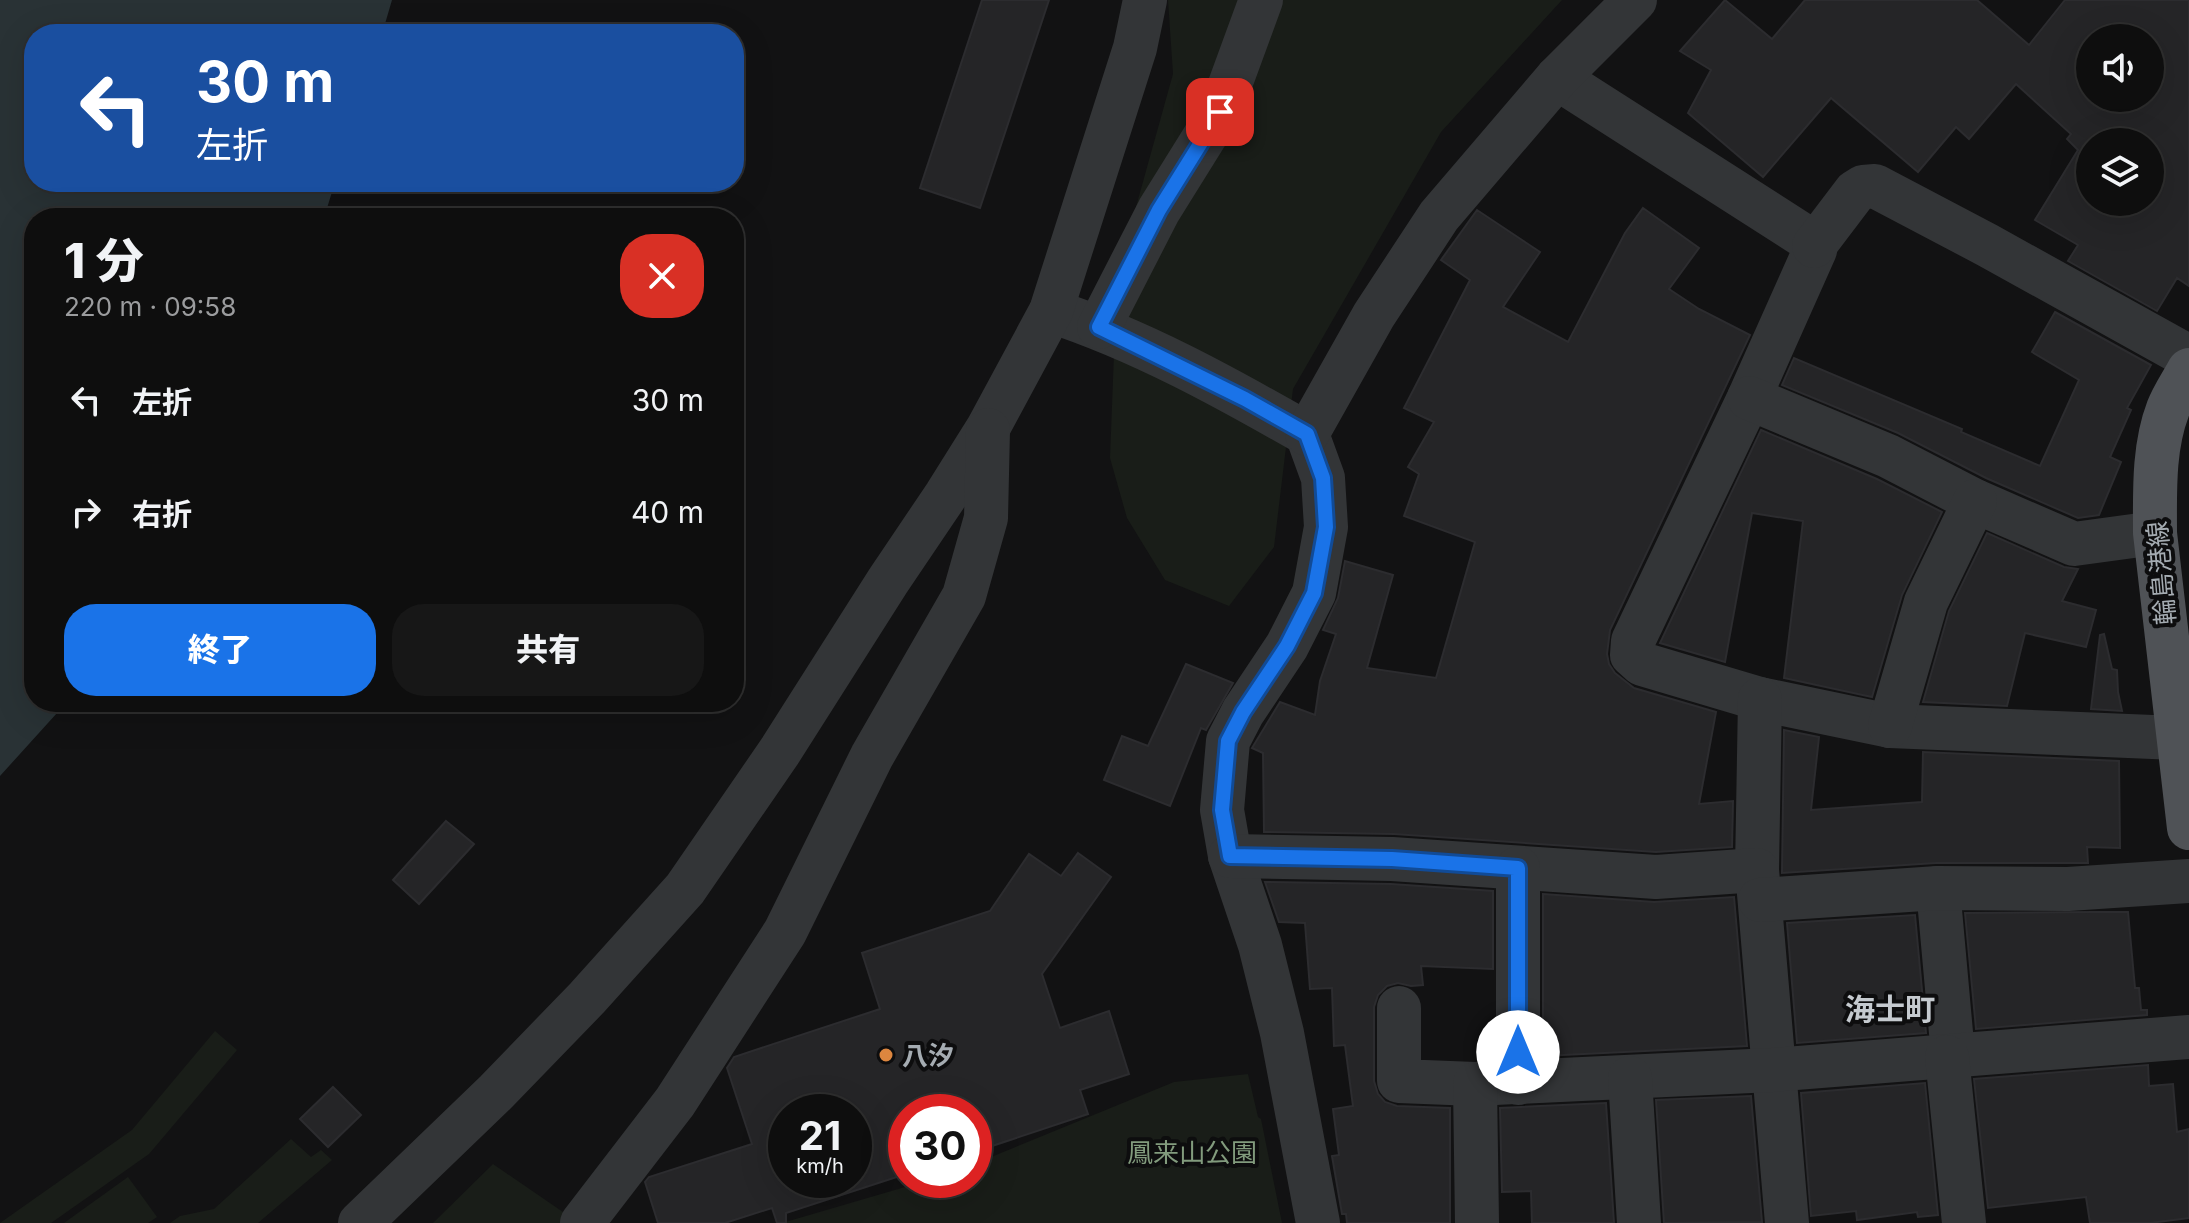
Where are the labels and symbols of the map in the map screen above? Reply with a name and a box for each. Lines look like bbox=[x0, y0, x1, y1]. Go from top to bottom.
pin bbox=[1186, 78, 1254, 146]
street label: 輪島港線 bbox=[2141, 520, 2181, 626]
district label: 海士町 bbox=[1845, 991, 1935, 1027]
position arrow bbox=[1476, 1010, 1560, 1094]
place label: 八汐 bbox=[902, 1040, 954, 1071]
marker: 八汐 bbox=[877, 1046, 895, 1064]
speed limit sign: 30 bbox=[888, 1094, 992, 1198]
park label: 鳳来山公園 bbox=[1127, 1137, 1257, 1168]

